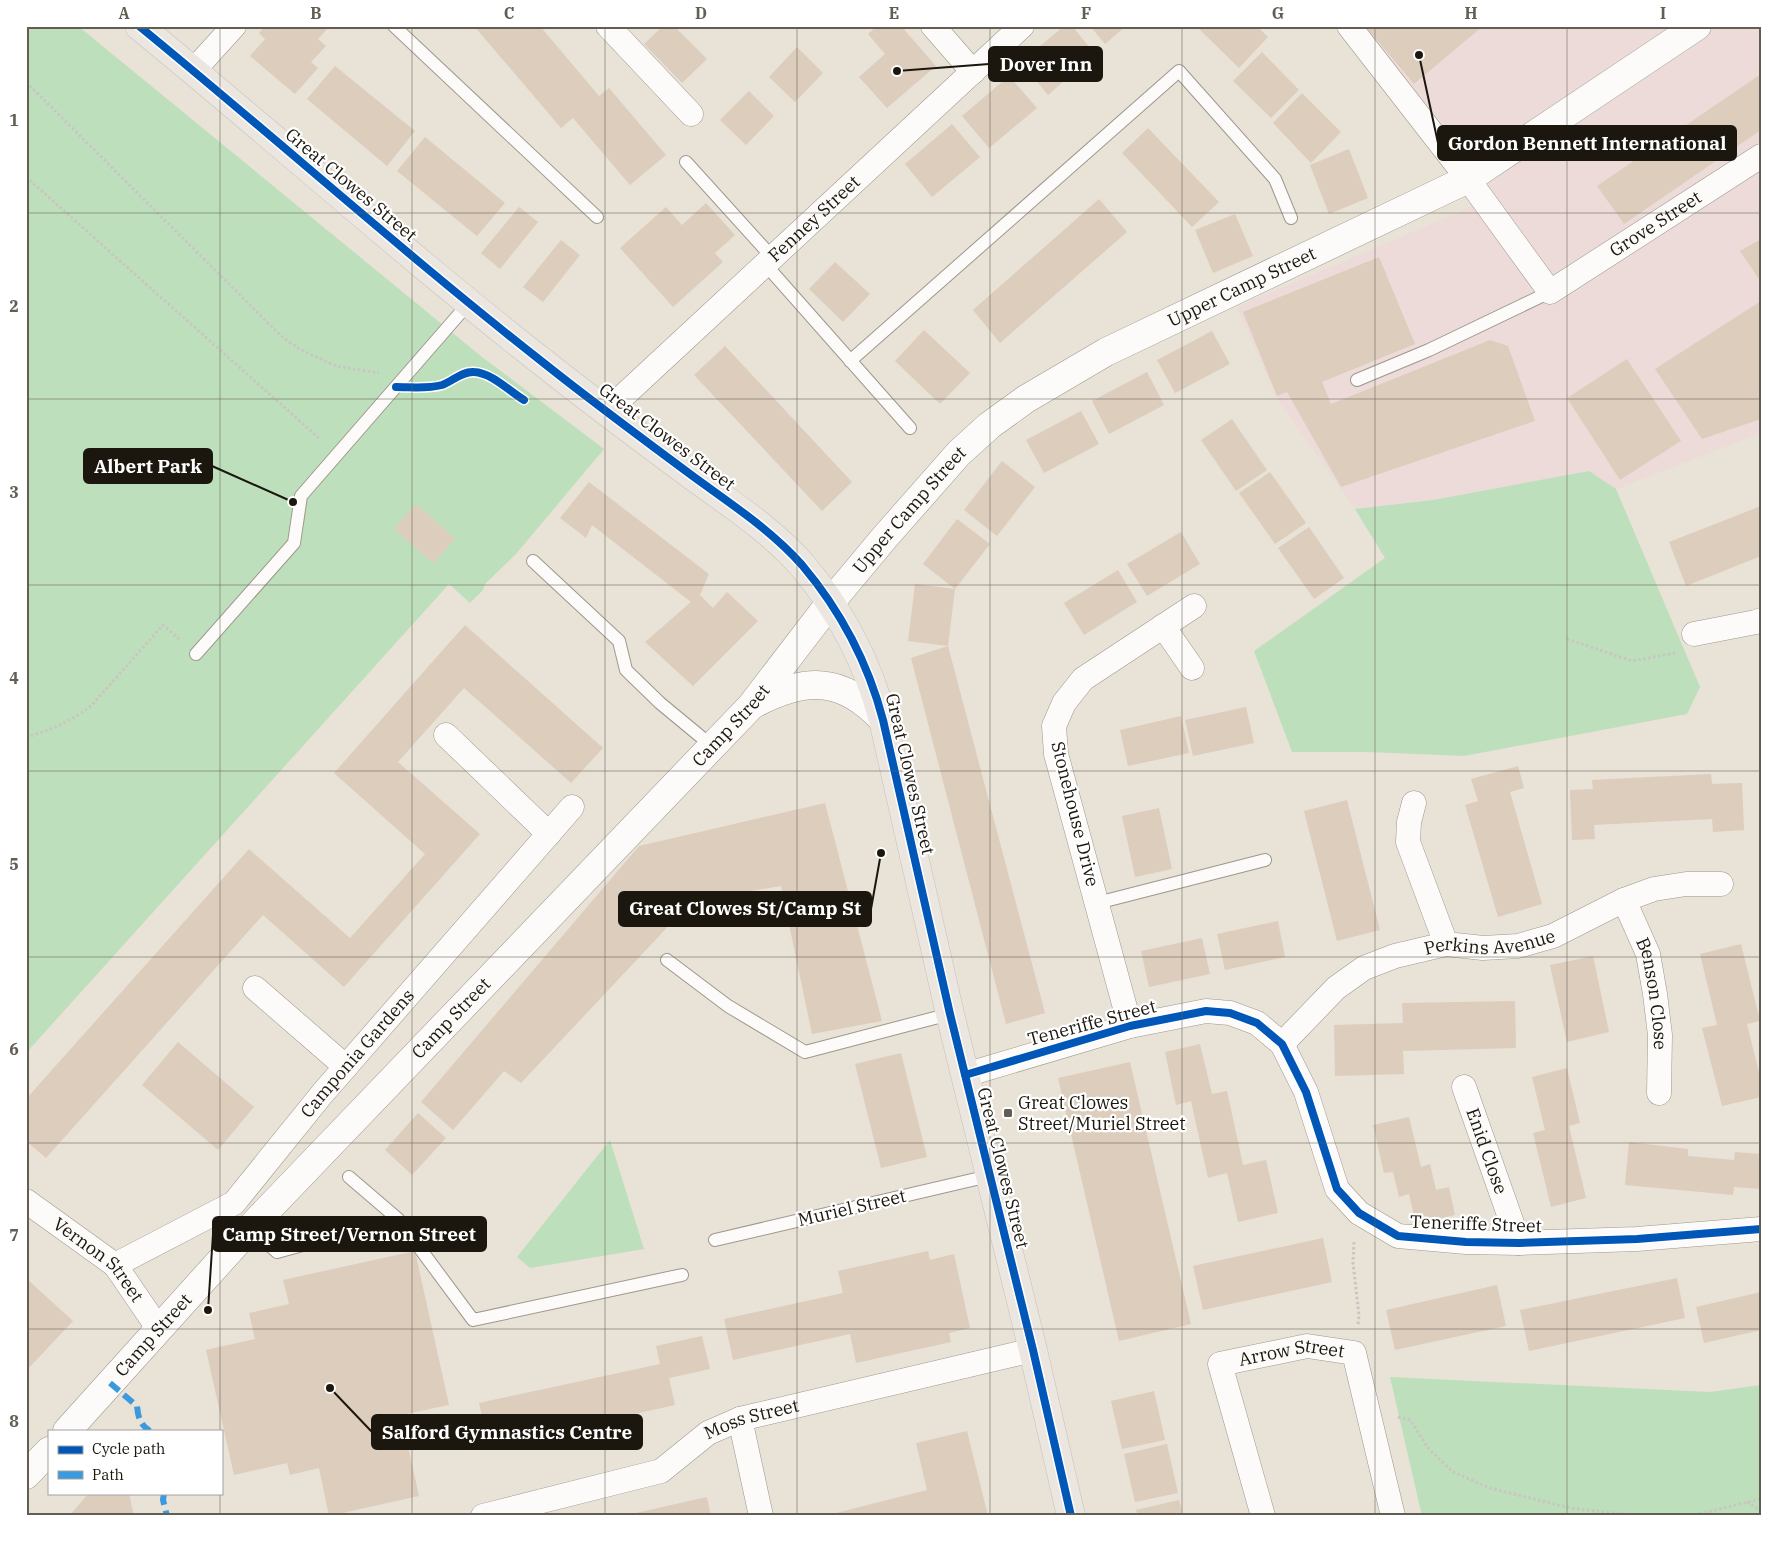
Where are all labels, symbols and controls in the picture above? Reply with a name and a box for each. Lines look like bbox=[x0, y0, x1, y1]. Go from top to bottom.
text: A bbox=[118, 3, 130, 23]
text: B bbox=[310, 3, 322, 23]
text: C bbox=[504, 3, 514, 23]
text: D bbox=[695, 3, 707, 23]
text: E bbox=[889, 3, 899, 23]
text: F bbox=[1081, 3, 1091, 23]
text: G bbox=[1272, 3, 1284, 23]
text: H bbox=[1465, 3, 1478, 23]
text: I bbox=[1660, 3, 1666, 23]
callout: Dover Inn bbox=[989, 47, 1102, 81]
text: Dover Inn bbox=[1000, 52, 1093, 76]
text: 1 bbox=[9, 110, 19, 130]
street label: Great Clowes Street bbox=[281, 123, 422, 246]
callout: Gordon Bennett International bbox=[1438, 126, 1736, 160]
text: Gordon Bennett International bbox=[1448, 131, 1726, 155]
street label: Fenney Street bbox=[763, 170, 865, 267]
street label: Grove Street bbox=[1605, 185, 1706, 262]
street label: Upper Camp Street bbox=[1164, 241, 1320, 332]
text: 2 bbox=[9, 296, 19, 316]
street label: Great Clowes Street bbox=[594, 378, 740, 495]
street label: Upper Camp Street bbox=[847, 441, 970, 578]
callout: Albert Park bbox=[84, 449, 212, 483]
text: Albert Park bbox=[94, 454, 202, 478]
text: 3 bbox=[9, 482, 19, 502]
text: 4 bbox=[9, 668, 19, 688]
street label: Camp Street bbox=[687, 679, 775, 771]
street label: Great Clowes Street bbox=[881, 691, 940, 857]
street label: Stonehouse Drive bbox=[1046, 739, 1105, 889]
text: 5 bbox=[9, 854, 19, 874]
callout: Great Clowes St/Camp St bbox=[619, 892, 871, 926]
text: Great Clowes St/Camp St bbox=[629, 896, 861, 920]
street label: Perkins Avenue bbox=[1422, 924, 1558, 960]
street label: Benson Close bbox=[1631, 934, 1672, 1050]
street label: Camp Street bbox=[407, 972, 495, 1064]
street label: Camponia Gardens bbox=[295, 984, 419, 1123]
street label: Teneriffe Street bbox=[1025, 994, 1159, 1051]
text: 6 bbox=[9, 1039, 19, 1059]
street label: Great Clowes Street bbox=[972, 1085, 1035, 1251]
place label: Great Clowes Street/Muriel Street bbox=[1018, 1091, 1186, 1135]
street label: Enid Close bbox=[1461, 1105, 1513, 1197]
marker: Great Clowes Street/Muriel Street bbox=[1002, 1107, 1014, 1119]
street label: Muriel Street bbox=[796, 1184, 908, 1231]
street label: Teneriffe Street bbox=[1410, 1210, 1542, 1237]
street label: Vernon Street bbox=[49, 1212, 149, 1306]
callout: Camp Street/Vernon Street bbox=[213, 1217, 486, 1251]
text: Camp Street/Vernon Street bbox=[222, 1222, 476, 1246]
text: 7 bbox=[9, 1225, 19, 1245]
street label: Camp Street bbox=[110, 1288, 196, 1381]
street label: Arrow Street bbox=[1237, 1334, 1346, 1371]
street label: Moss Street bbox=[700, 1394, 801, 1444]
text: 8 bbox=[9, 1411, 19, 1431]
callout: Salford Gymnastics Centre bbox=[372, 1415, 642, 1449]
text: Salford Gymnastics Centre bbox=[382, 1420, 632, 1444]
legend bbox=[48, 1430, 222, 1494]
text: Cycle path bbox=[92, 1439, 165, 1458]
text: Path bbox=[92, 1465, 124, 1484]

